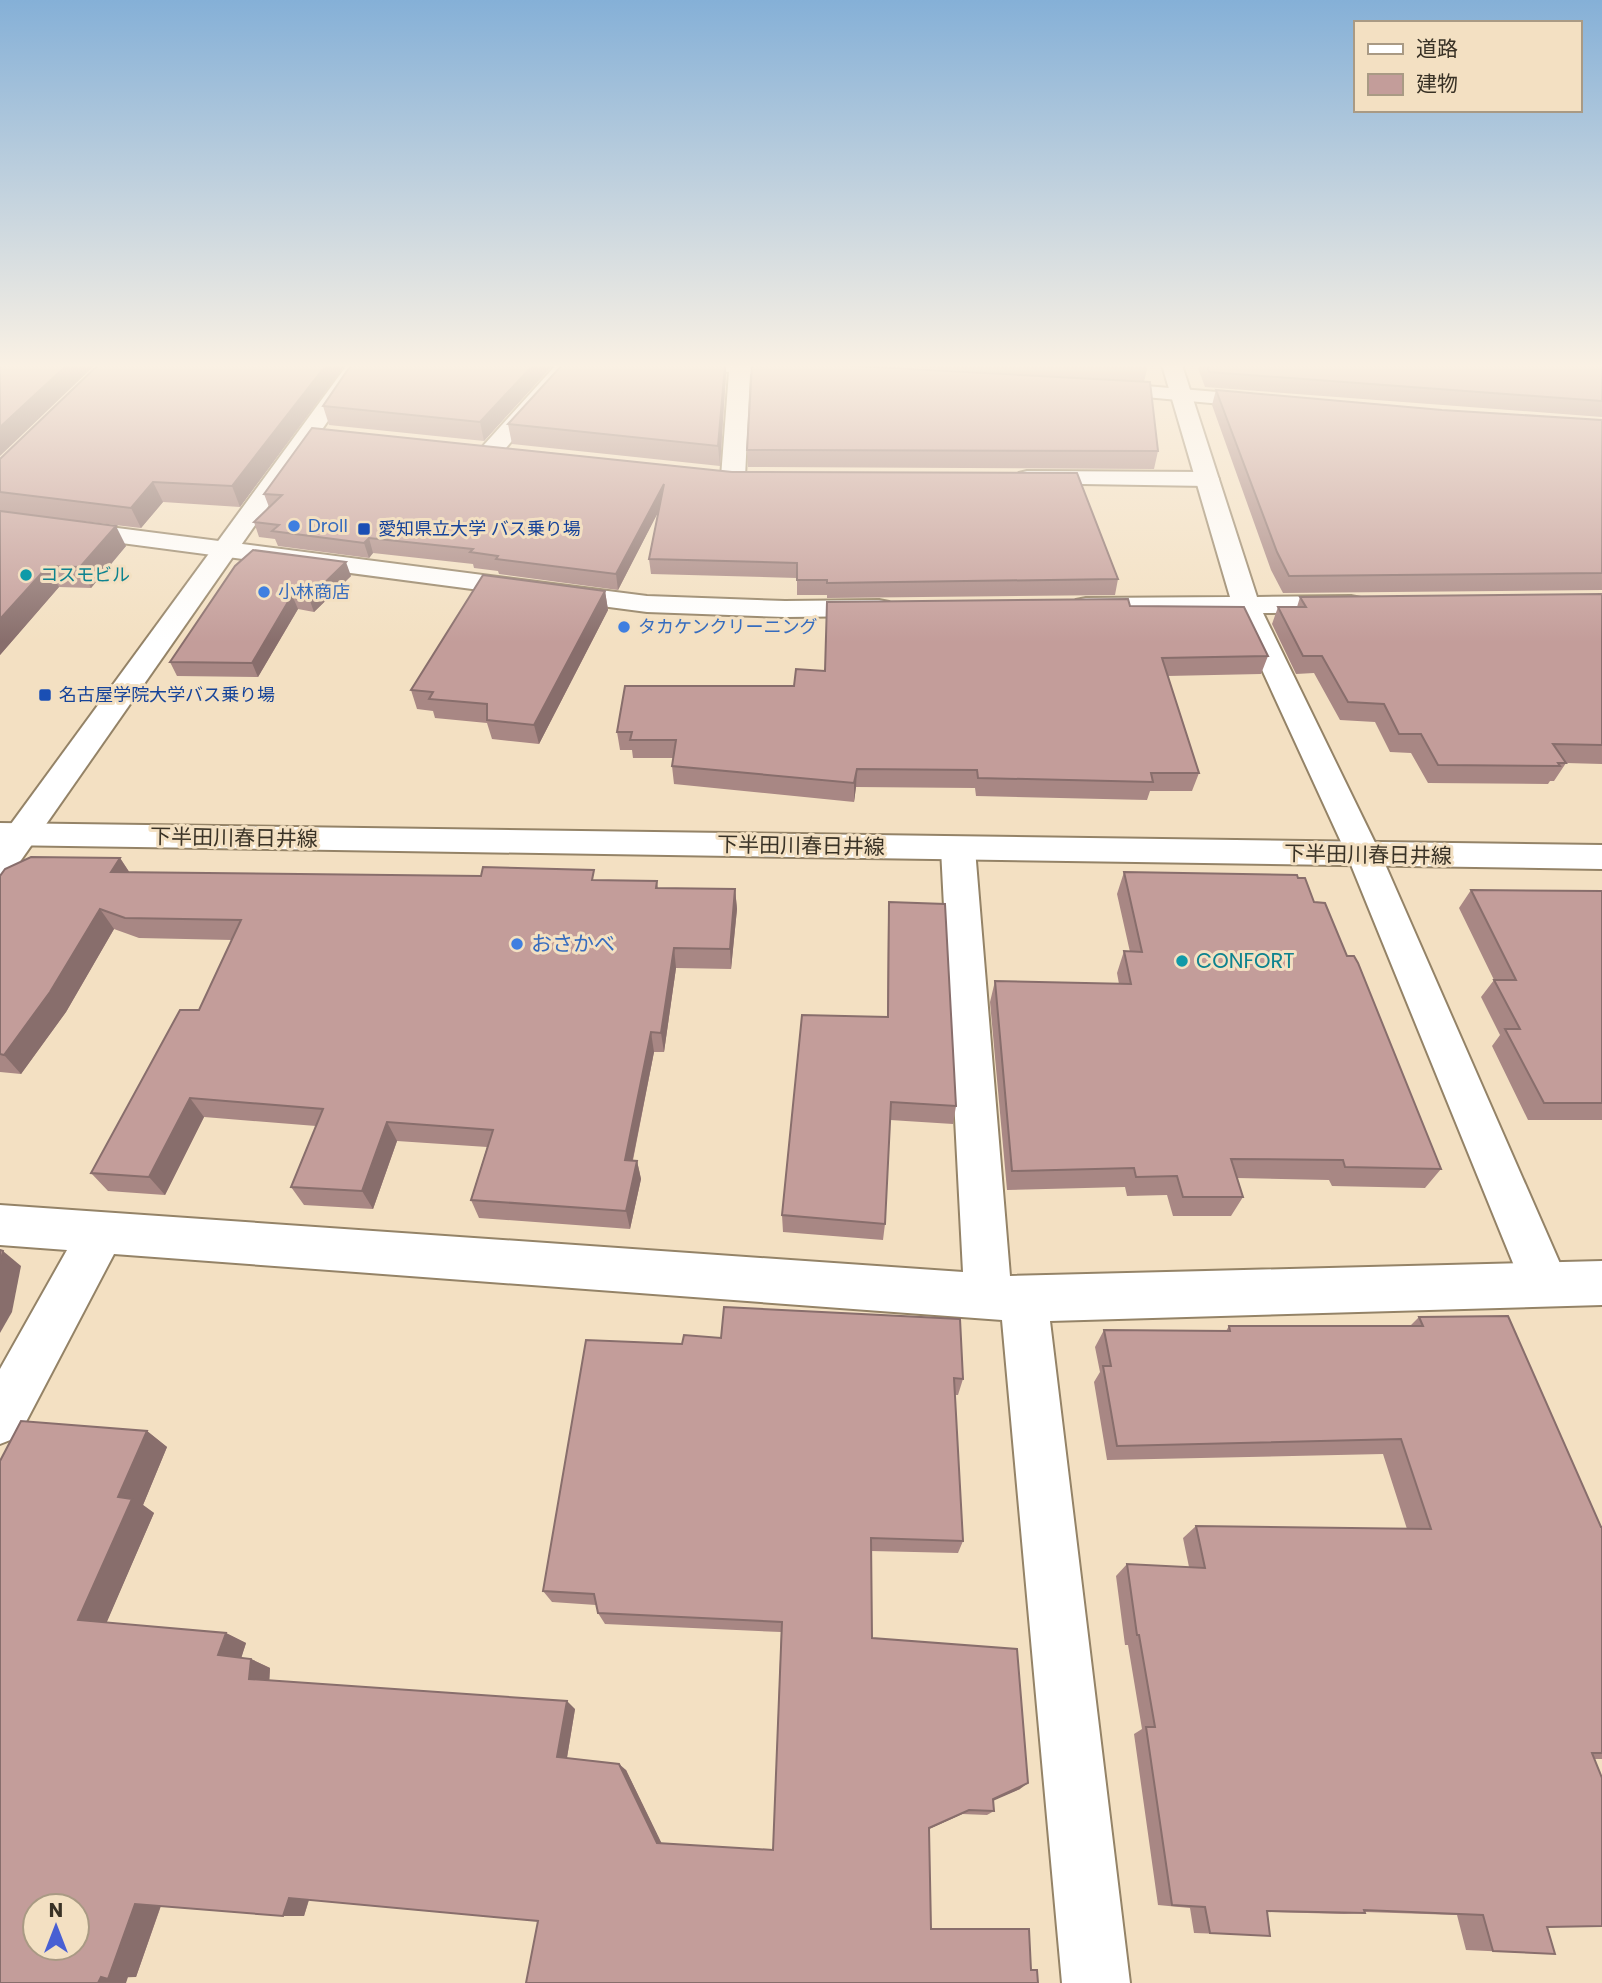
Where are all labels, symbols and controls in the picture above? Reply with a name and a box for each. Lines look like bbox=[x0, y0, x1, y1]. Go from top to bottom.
legend bbox=[1354, 21, 1581, 112]
text: 道路 bbox=[1416, 34, 1458, 63]
text: 建物 bbox=[1416, 69, 1458, 98]
place label: Droll bbox=[308, 513, 348, 538]
place label: 愛知県立大学 バス乗り場 bbox=[378, 516, 581, 541]
marker: Droll bbox=[286, 518, 302, 534]
marker: 愛知県立大学 バス乗り場 bbox=[356, 521, 372, 537]
place label: コスモビル bbox=[40, 562, 130, 587]
marker: コスモビル bbox=[18, 567, 34, 583]
place label: 小林商店 bbox=[278, 579, 350, 604]
marker: 小林商店 bbox=[256, 584, 272, 600]
place label: タカケンクリーニング bbox=[638, 614, 817, 639]
marker: タカケンクリーニング bbox=[616, 619, 632, 635]
place label: 名古屋学院大学バス乗り場 bbox=[59, 682, 275, 707]
marker: 名古屋学院大学バス乗り場 bbox=[37, 687, 53, 703]
street label: 下半田川春日井線 bbox=[150, 822, 318, 853]
street label: 下半田川春日井線 bbox=[717, 830, 885, 861]
street label: 下半田川春日井線 bbox=[1284, 839, 1452, 870]
place label: おさかべ bbox=[531, 929, 615, 958]
marker: おさかべ bbox=[509, 936, 525, 952]
place label: CONFORT bbox=[1196, 946, 1295, 975]
marker: CONFORT bbox=[1174, 953, 1190, 969]
north arrow bbox=[21, 1892, 91, 1962]
text: N bbox=[49, 1897, 63, 1924]

